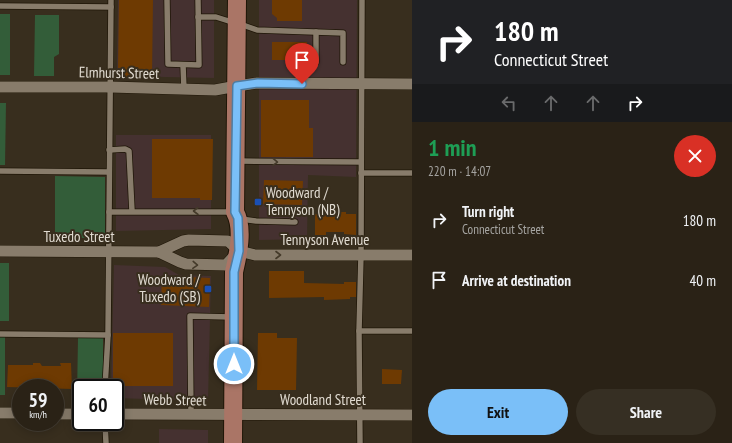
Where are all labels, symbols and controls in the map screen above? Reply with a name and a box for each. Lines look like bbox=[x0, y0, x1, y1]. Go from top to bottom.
text: 180 m bbox=[494, 12, 558, 49]
icon: right bbox=[428, 16, 480, 68]
pin bbox=[285, 43, 319, 84]
text: Connecticut Street bbox=[494, 48, 608, 71]
icon: arrive bbox=[291, 49, 313, 71]
street label: Elmhurst Street bbox=[79, 62, 159, 83]
icon: left bbox=[498, 92, 520, 114]
icon: ahead bbox=[540, 92, 562, 114]
icon: ahead bbox=[582, 92, 604, 114]
icon: right bbox=[624, 92, 646, 114]
text: 1 min bbox=[428, 132, 476, 163]
button: close bbox=[674, 135, 716, 177]
one-way arrow bbox=[272, 158, 278, 166]
text: 220 m · 14:07 bbox=[428, 163, 491, 180]
place label: Woodward / Tennyson (NB) bbox=[266, 183, 340, 219]
marker: Woodward / Tennyson (NB) bbox=[253, 197, 263, 207]
text: Turn right bbox=[462, 202, 514, 221]
one-way arrow bbox=[193, 207, 199, 215]
icon: right bbox=[428, 209, 450, 231]
text: 180 m bbox=[683, 211, 716, 230]
text: Connecticut Street bbox=[462, 221, 544, 238]
street label: Tuxedo Street bbox=[43, 227, 115, 246]
street label: Tennyson Avenue bbox=[280, 230, 370, 249]
one-way arrow bbox=[275, 251, 281, 259]
one-way arrow bbox=[192, 260, 198, 269]
icon: arrive bbox=[428, 269, 450, 291]
place label: Woodward / Tuxedo (SB) bbox=[138, 270, 201, 306]
text: Arrive at destination bbox=[462, 271, 571, 290]
text: 40 m bbox=[690, 271, 716, 290]
marker: Woodward / Tuxedo (SB) bbox=[203, 284, 213, 294]
position arrow bbox=[213, 343, 255, 385]
speed limit sign: 60 bbox=[72, 379, 124, 431]
text: 59 bbox=[28, 387, 48, 413]
street label: Webb Street bbox=[143, 389, 207, 410]
button: Exit bbox=[428, 389, 568, 435]
button: Share bbox=[576, 389, 716, 435]
street label: Woodland Street bbox=[280, 390, 366, 409]
text: km/h bbox=[29, 408, 47, 421]

